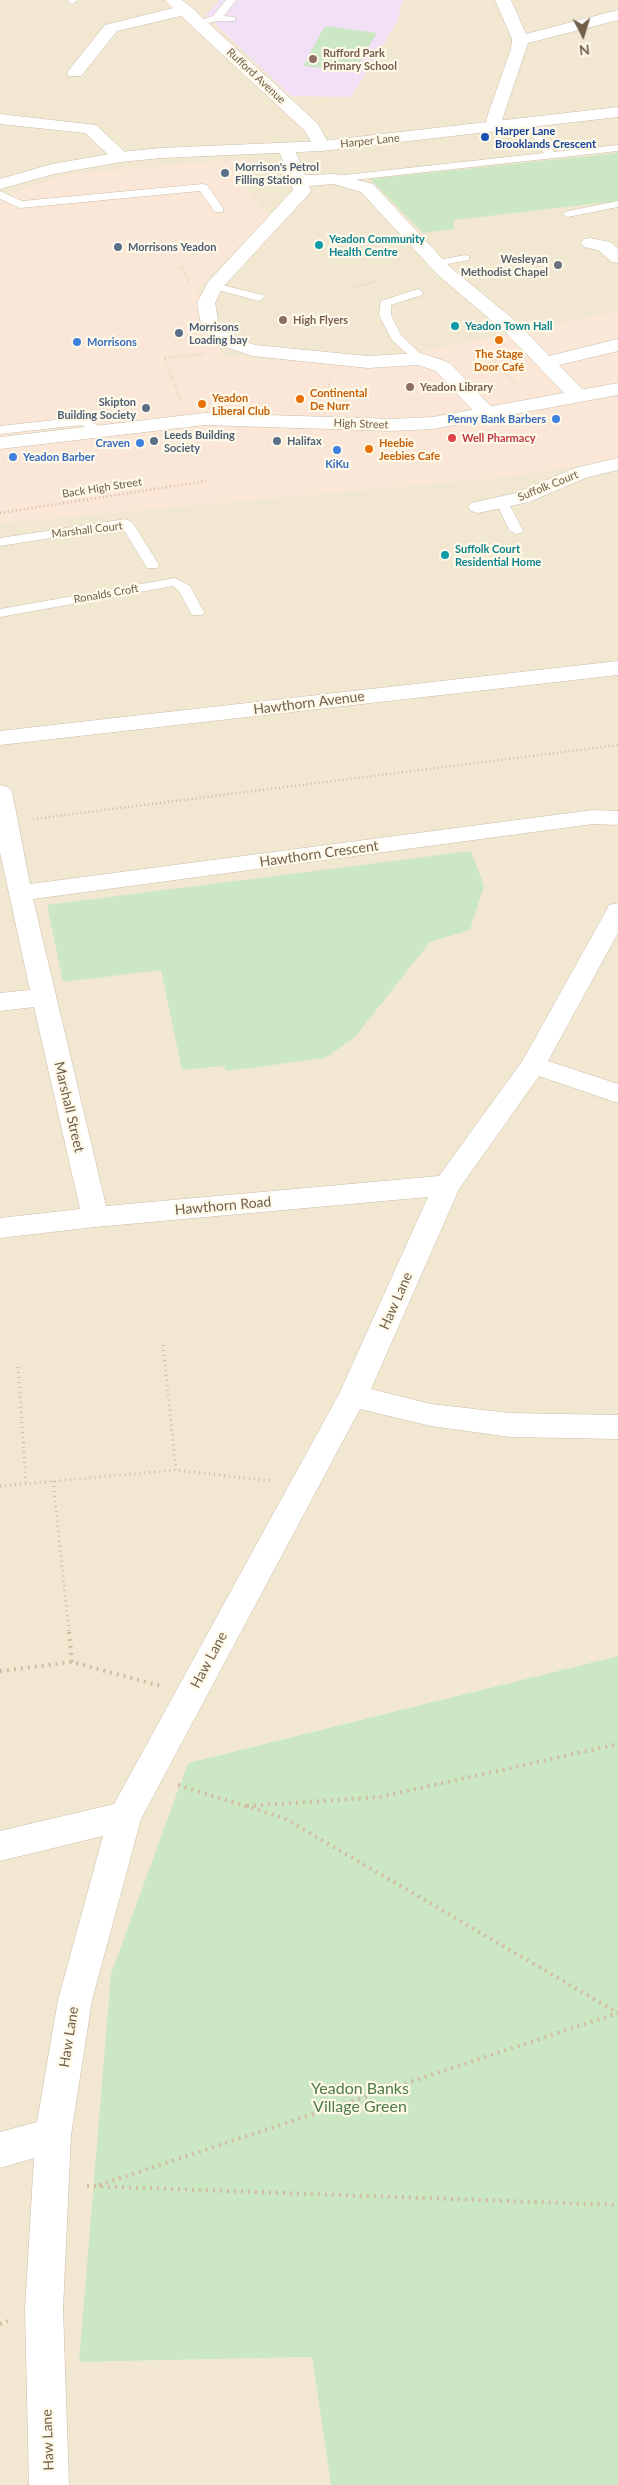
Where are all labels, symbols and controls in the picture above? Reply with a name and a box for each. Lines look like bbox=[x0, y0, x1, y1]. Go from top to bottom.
north arrow bbox=[558, 10, 608, 60]
text: N bbox=[578, 42, 590, 59]
street label: Rufford Avenue bbox=[224, 45, 288, 107]
place label: Rufford Park Primary School bbox=[323, 46, 397, 72]
marker: Rufford Park Primary School bbox=[307, 53, 319, 65]
place label: Harper Lane Brooklands Crescent bbox=[495, 124, 596, 150]
street label: Harper Lane bbox=[340, 131, 400, 151]
marker: Harper Lane Brooklands Crescent bbox=[479, 131, 491, 143]
place label: Morrison's Petrol Filling Station bbox=[235, 160, 319, 186]
marker: Morrison's Petrol Filling Station bbox=[219, 167, 231, 179]
place label: Yeadon Community Health Centre bbox=[329, 232, 425, 258]
marker: Yeadon Community Health Centre bbox=[313, 239, 325, 251]
place label: Morrisons Yeadon bbox=[128, 240, 217, 254]
marker: Morrisons Yeadon bbox=[112, 241, 124, 253]
place label: Wesleyan Methodist Chapel bbox=[461, 252, 548, 278]
marker: Wesleyan Methodist Chapel bbox=[552, 259, 564, 271]
place label: High Flyers bbox=[293, 313, 348, 327]
marker: High Flyers bbox=[277, 314, 289, 326]
place label: Yeadon Town Hall bbox=[465, 319, 552, 333]
place label: Morrisons Loading bay bbox=[189, 320, 248, 346]
marker: Yeadon Town Hall bbox=[449, 320, 461, 332]
marker: Morrisons Loading bay bbox=[173, 327, 185, 339]
marker: The Stage Door Café bbox=[493, 334, 505, 346]
place label: Morrisons bbox=[87, 335, 137, 349]
marker: Morrisons bbox=[71, 336, 83, 348]
place label: The Stage Door Café bbox=[474, 347, 524, 373]
place label: Yeadon Library bbox=[420, 380, 493, 394]
marker: Yeadon Library bbox=[404, 381, 416, 393]
place label: Continental De Nurr bbox=[310, 386, 367, 412]
place label: Yeadon Liberal Club bbox=[212, 391, 270, 417]
marker: Continental De Nurr bbox=[294, 393, 306, 405]
place label: Skipton Building Society bbox=[57, 395, 136, 421]
marker: Yeadon Liberal Club bbox=[196, 398, 208, 410]
marker: Skipton Building Society bbox=[140, 402, 152, 414]
place label: Penny Bank Barbers bbox=[447, 412, 546, 426]
marker: Penny Bank Barbers bbox=[550, 413, 562, 425]
street label: High Street bbox=[333, 416, 389, 432]
place label: Leeds Building Society bbox=[164, 428, 235, 454]
place label: Well Pharmacy bbox=[462, 431, 535, 445]
marker: Well Pharmacy bbox=[446, 432, 458, 444]
place label: Halifax bbox=[287, 434, 322, 448]
marker: Leeds Building Society bbox=[148, 435, 160, 447]
marker: Halifax bbox=[271, 435, 283, 447]
place label: Craven bbox=[96, 436, 130, 450]
place label: Heebie Jeebies Cafe bbox=[379, 436, 440, 462]
marker: Craven bbox=[134, 437, 146, 449]
marker: Heebie Jeebies Cafe bbox=[363, 443, 375, 455]
marker: KiKu bbox=[331, 444, 343, 456]
place label: Yeadon Barber bbox=[23, 450, 95, 464]
marker: Yeadon Barber bbox=[7, 451, 19, 463]
place label: KiKu bbox=[325, 457, 349, 471]
street label: Suffolk Court bbox=[516, 468, 580, 504]
street label: Back High Street bbox=[61, 475, 143, 501]
street label: Marshall Court bbox=[51, 519, 123, 541]
place label: Suffolk Court Residential Home bbox=[455, 542, 541, 568]
marker: Suffolk Court Residential Home bbox=[439, 549, 451, 561]
street label: Ronalds Croft bbox=[73, 582, 139, 606]
street label: Hawthorn Avenue bbox=[252, 688, 366, 718]
street label: Hawthorn Crescent bbox=[258, 837, 380, 871]
street label: Marshall Street bbox=[50, 1060, 88, 1154]
street label: Hawthorn Road bbox=[174, 1193, 272, 1219]
street label: Haw Lane bbox=[376, 1270, 416, 1332]
street label: Haw Lane bbox=[187, 1629, 231, 1691]
street label: Haw Lane bbox=[56, 2005, 82, 2069]
park label: Yeadon Banks Village Green bbox=[311, 2079, 409, 2117]
street label: Haw Lane bbox=[39, 2409, 57, 2471]

